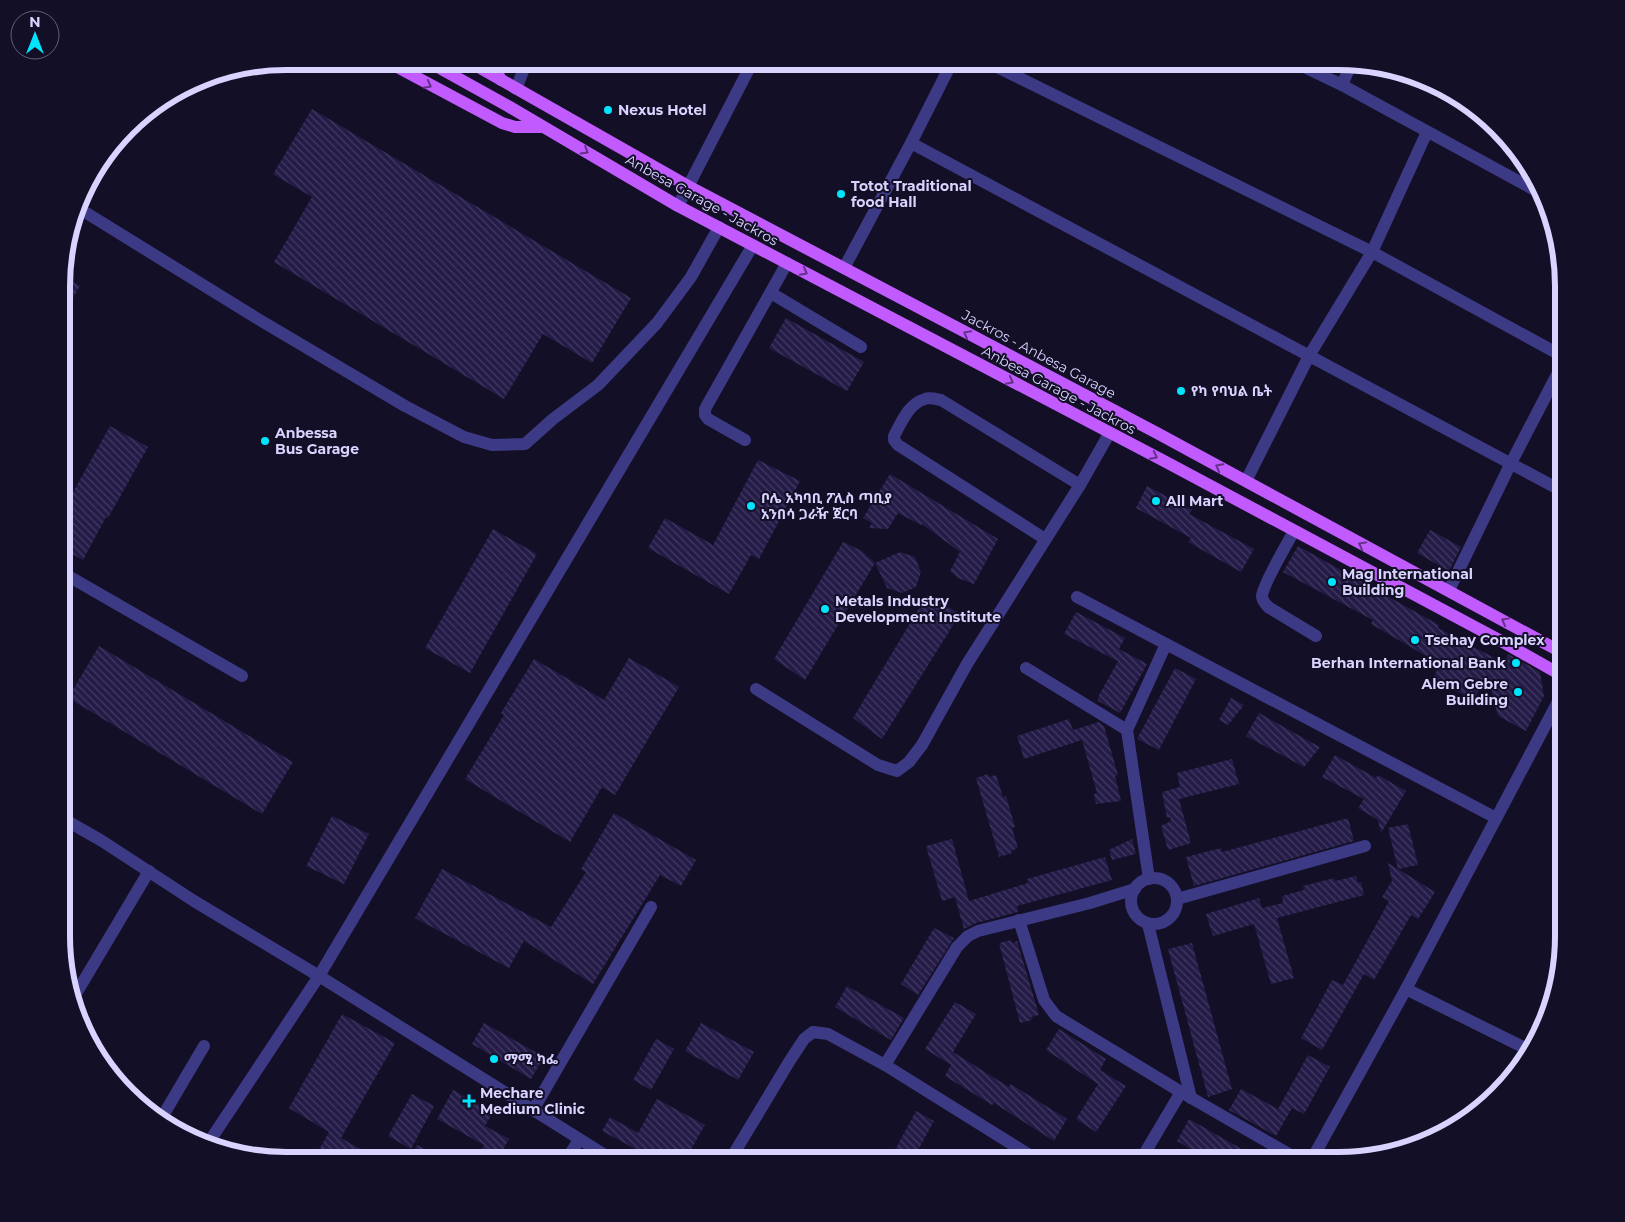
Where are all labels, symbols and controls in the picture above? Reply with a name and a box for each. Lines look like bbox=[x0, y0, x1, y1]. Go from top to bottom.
north arrow bbox=[10, 10, 60, 60]
text: N bbox=[29, 13, 41, 31]
one-way arrow bbox=[423, 79, 432, 89]
place label: Nexus Hotel bbox=[618, 101, 707, 119]
marker: Nexus Hotel bbox=[602, 104, 614, 116]
one-way arrow bbox=[580, 145, 589, 155]
street label: Anbesa Garage - Jackros bbox=[623, 151, 782, 250]
place label: Totot Traditional food Hall bbox=[851, 177, 972, 211]
marker: Totot Traditional food Hall bbox=[835, 188, 847, 200]
one-way arrow bbox=[799, 266, 808, 276]
street label: Jackros - Anbesa Garage bbox=[958, 305, 1119, 402]
one-way arrow bbox=[963, 330, 972, 340]
street label: Anbesa Garage - Jackros bbox=[979, 342, 1139, 438]
one-way arrow bbox=[1004, 375, 1013, 385]
place label: የካ የባህል ቤት bbox=[1191, 382, 1273, 400]
marker: የካ የባህል ቤት bbox=[1175, 385, 1187, 397]
place label: Anbessa Bus Garage bbox=[274, 424, 359, 458]
marker: Anbessa Bus Garage bbox=[259, 435, 271, 447]
one-way arrow bbox=[1148, 450, 1157, 460]
one-way arrow bbox=[1215, 463, 1224, 473]
place label: ቦሌ አካባቢ ፖሊስ ጣቢያ አንበሳ ጋራዥ ጀርባ bbox=[761, 489, 892, 523]
place label: All Mart bbox=[1165, 492, 1223, 510]
marker: All Mart bbox=[1150, 495, 1162, 507]
marker: ቦሌ አካባቢ ፖሊስ ጣቢያ አንበሳ ጋራዥ ጀርባ bbox=[745, 500, 757, 512]
one-way arrow bbox=[1358, 541, 1367, 551]
place label: Mag International Building bbox=[1342, 565, 1473, 599]
marker: Mag International Building bbox=[1326, 576, 1338, 588]
place label: Metals Industry Development Institute bbox=[835, 592, 1001, 626]
marker: Metals Industry Development Institute bbox=[819, 603, 831, 615]
one-way arrow bbox=[1502, 617, 1511, 627]
place label: Tsehay Complex bbox=[1425, 631, 1545, 649]
marker: Tsehay Complex bbox=[1409, 634, 1421, 646]
place label: Berhan International Bank bbox=[1311, 654, 1507, 672]
marker: Berhan International Bank bbox=[1510, 657, 1522, 669]
place label: Alem Gebre Building bbox=[1421, 675, 1508, 709]
marker: Alem Gebre Building bbox=[1512, 686, 1524, 698]
place label: ማሚ ካፌ bbox=[504, 1050, 558, 1068]
marker: ማሚ ካፌ bbox=[488, 1053, 500, 1065]
place label: Mechare Medium Clinic bbox=[480, 1084, 586, 1118]
marker: Mechare Medium Clinic bbox=[462, 1094, 476, 1108]

